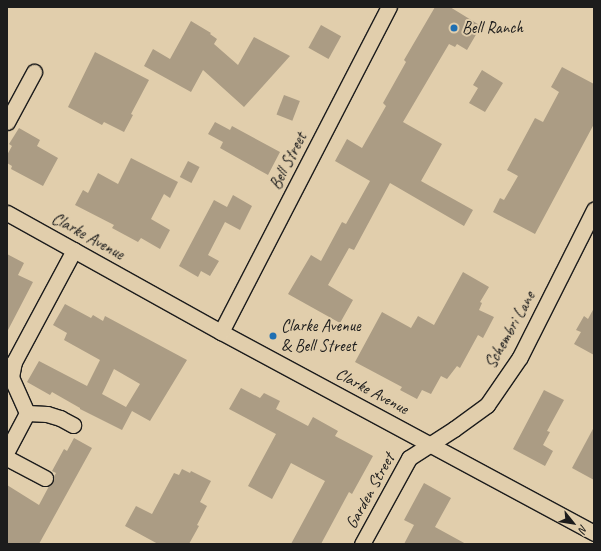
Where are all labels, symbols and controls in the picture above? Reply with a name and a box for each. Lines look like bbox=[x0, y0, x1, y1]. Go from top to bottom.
place label: Bell Ranch bbox=[462, 18, 524, 38]
marker: Bell Ranch bbox=[449, 23, 459, 33]
street label: Bell Street bbox=[265, 129, 311, 193]
street label: Clarke Avenue bbox=[48, 208, 128, 264]
street label: Schembri Lane bbox=[480, 288, 540, 372]
place label: Clarke Avenue & Bell Street bbox=[281, 316, 360, 356]
marker: Clarke Avenue & Bell Street bbox=[268, 331, 278, 341]
street label: Clarke Avenue bbox=[332, 363, 412, 419]
street label: Garden Street bbox=[341, 450, 399, 532]
north arrow bbox=[553, 503, 593, 543]
text: N bbox=[576, 523, 591, 535]

